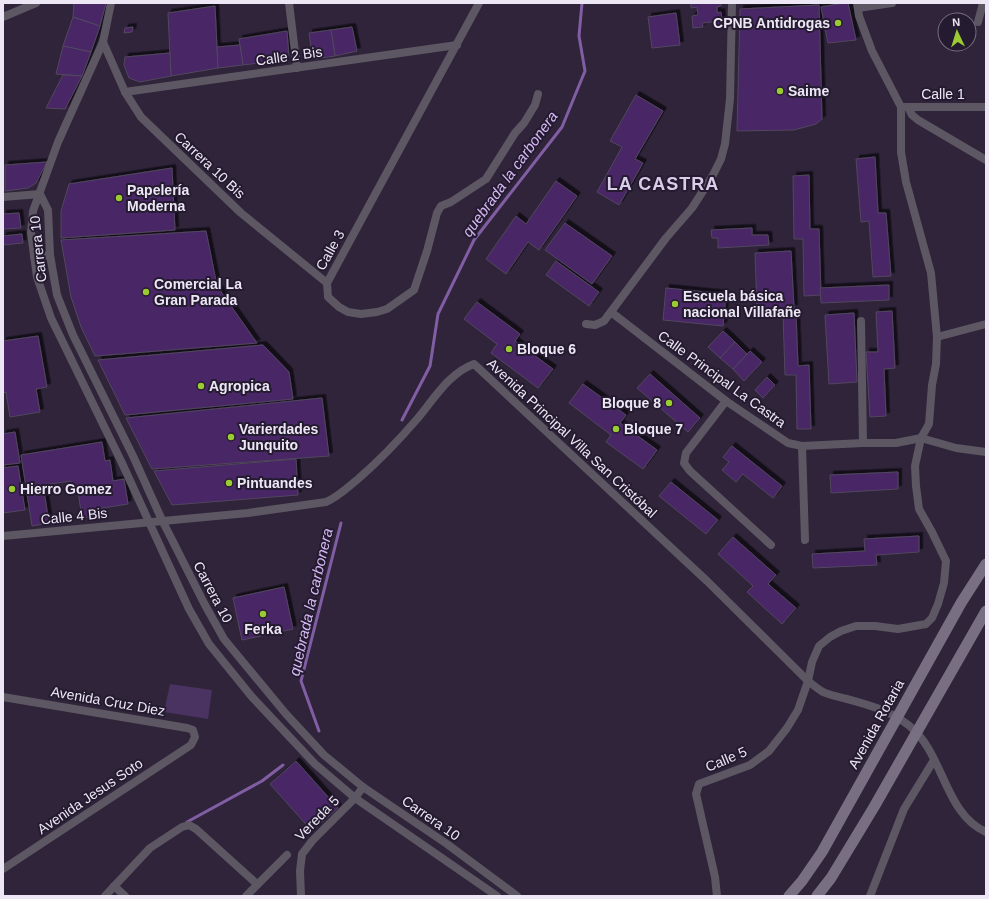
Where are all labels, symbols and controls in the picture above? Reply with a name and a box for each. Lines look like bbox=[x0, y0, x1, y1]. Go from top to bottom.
north arrow bbox=[937, 12, 977, 52]
place label: CPNB Antidrogas bbox=[713, 15, 830, 31]
text: N bbox=[952, 16, 961, 28]
marker: CPNB Antidrogas bbox=[833, 18, 843, 28]
street label: Calle 2 Bis bbox=[255, 43, 323, 69]
place label: Saime bbox=[788, 83, 829, 99]
marker: Saime bbox=[775, 86, 785, 96]
street label: Calle 1 bbox=[921, 86, 965, 102]
water label: quebrada la carbonera bbox=[458, 108, 561, 240]
street label: Carrera 10 Bis bbox=[172, 128, 248, 202]
district label: LA CASTRA bbox=[607, 174, 719, 194]
place label: Papelería Moderna bbox=[127, 182, 189, 214]
marker: Papelería Moderna bbox=[114, 193, 124, 203]
street label: Carrera 10 bbox=[27, 215, 49, 283]
street label: Calle 3 bbox=[312, 227, 348, 273]
place label: Comercial La Gran Parada bbox=[154, 276, 242, 308]
marker: Comercial La Gran Parada bbox=[141, 287, 151, 297]
place label: Escuela básica nacional Villafañe bbox=[683, 288, 801, 320]
marker: Escuela básica nacional Villafañe bbox=[670, 299, 680, 309]
street label: Calle Principal La Castra bbox=[655, 327, 789, 431]
place label: Bloque 6 bbox=[517, 341, 576, 357]
marker: Bloque 6 bbox=[504, 344, 514, 354]
street label: Avenida Principal Villa San Cristóbal bbox=[484, 355, 660, 521]
place label: Agropica bbox=[209, 378, 270, 394]
marker: Agropica bbox=[196, 381, 206, 391]
place label: Bloque 8 bbox=[602, 395, 661, 411]
marker: Bloque 8 bbox=[664, 398, 674, 408]
place label: Varierdades Junquito bbox=[239, 421, 319, 453]
place label: Bloque 7 bbox=[624, 421, 683, 437]
marker: Bloque 7 bbox=[611, 424, 621, 434]
marker: Varierdades Junquito bbox=[226, 432, 236, 442]
place label: Pintuandes bbox=[237, 475, 313, 491]
marker: Pintuandes bbox=[224, 478, 234, 488]
place label: Hierro Gomez bbox=[20, 481, 112, 497]
marker: Hierro Gomez bbox=[7, 484, 17, 494]
street label: Calle 4 Bis bbox=[40, 505, 108, 527]
water label: quebrada la carbonera bbox=[285, 526, 336, 677]
street label: Carrera 10 bbox=[190, 559, 236, 625]
marker: Ferka bbox=[258, 609, 268, 619]
place label: Ferka bbox=[244, 621, 282, 637]
street label: Avenida Rotaria bbox=[845, 676, 907, 771]
street label: Avenida Cruz Diez bbox=[50, 683, 166, 719]
street label: Calle 5 bbox=[703, 743, 749, 775]
street label: Avenida Jesus Soto bbox=[34, 755, 146, 837]
street label: Vereda 5 bbox=[292, 792, 342, 844]
street label: Carrera 10 bbox=[399, 792, 463, 844]

